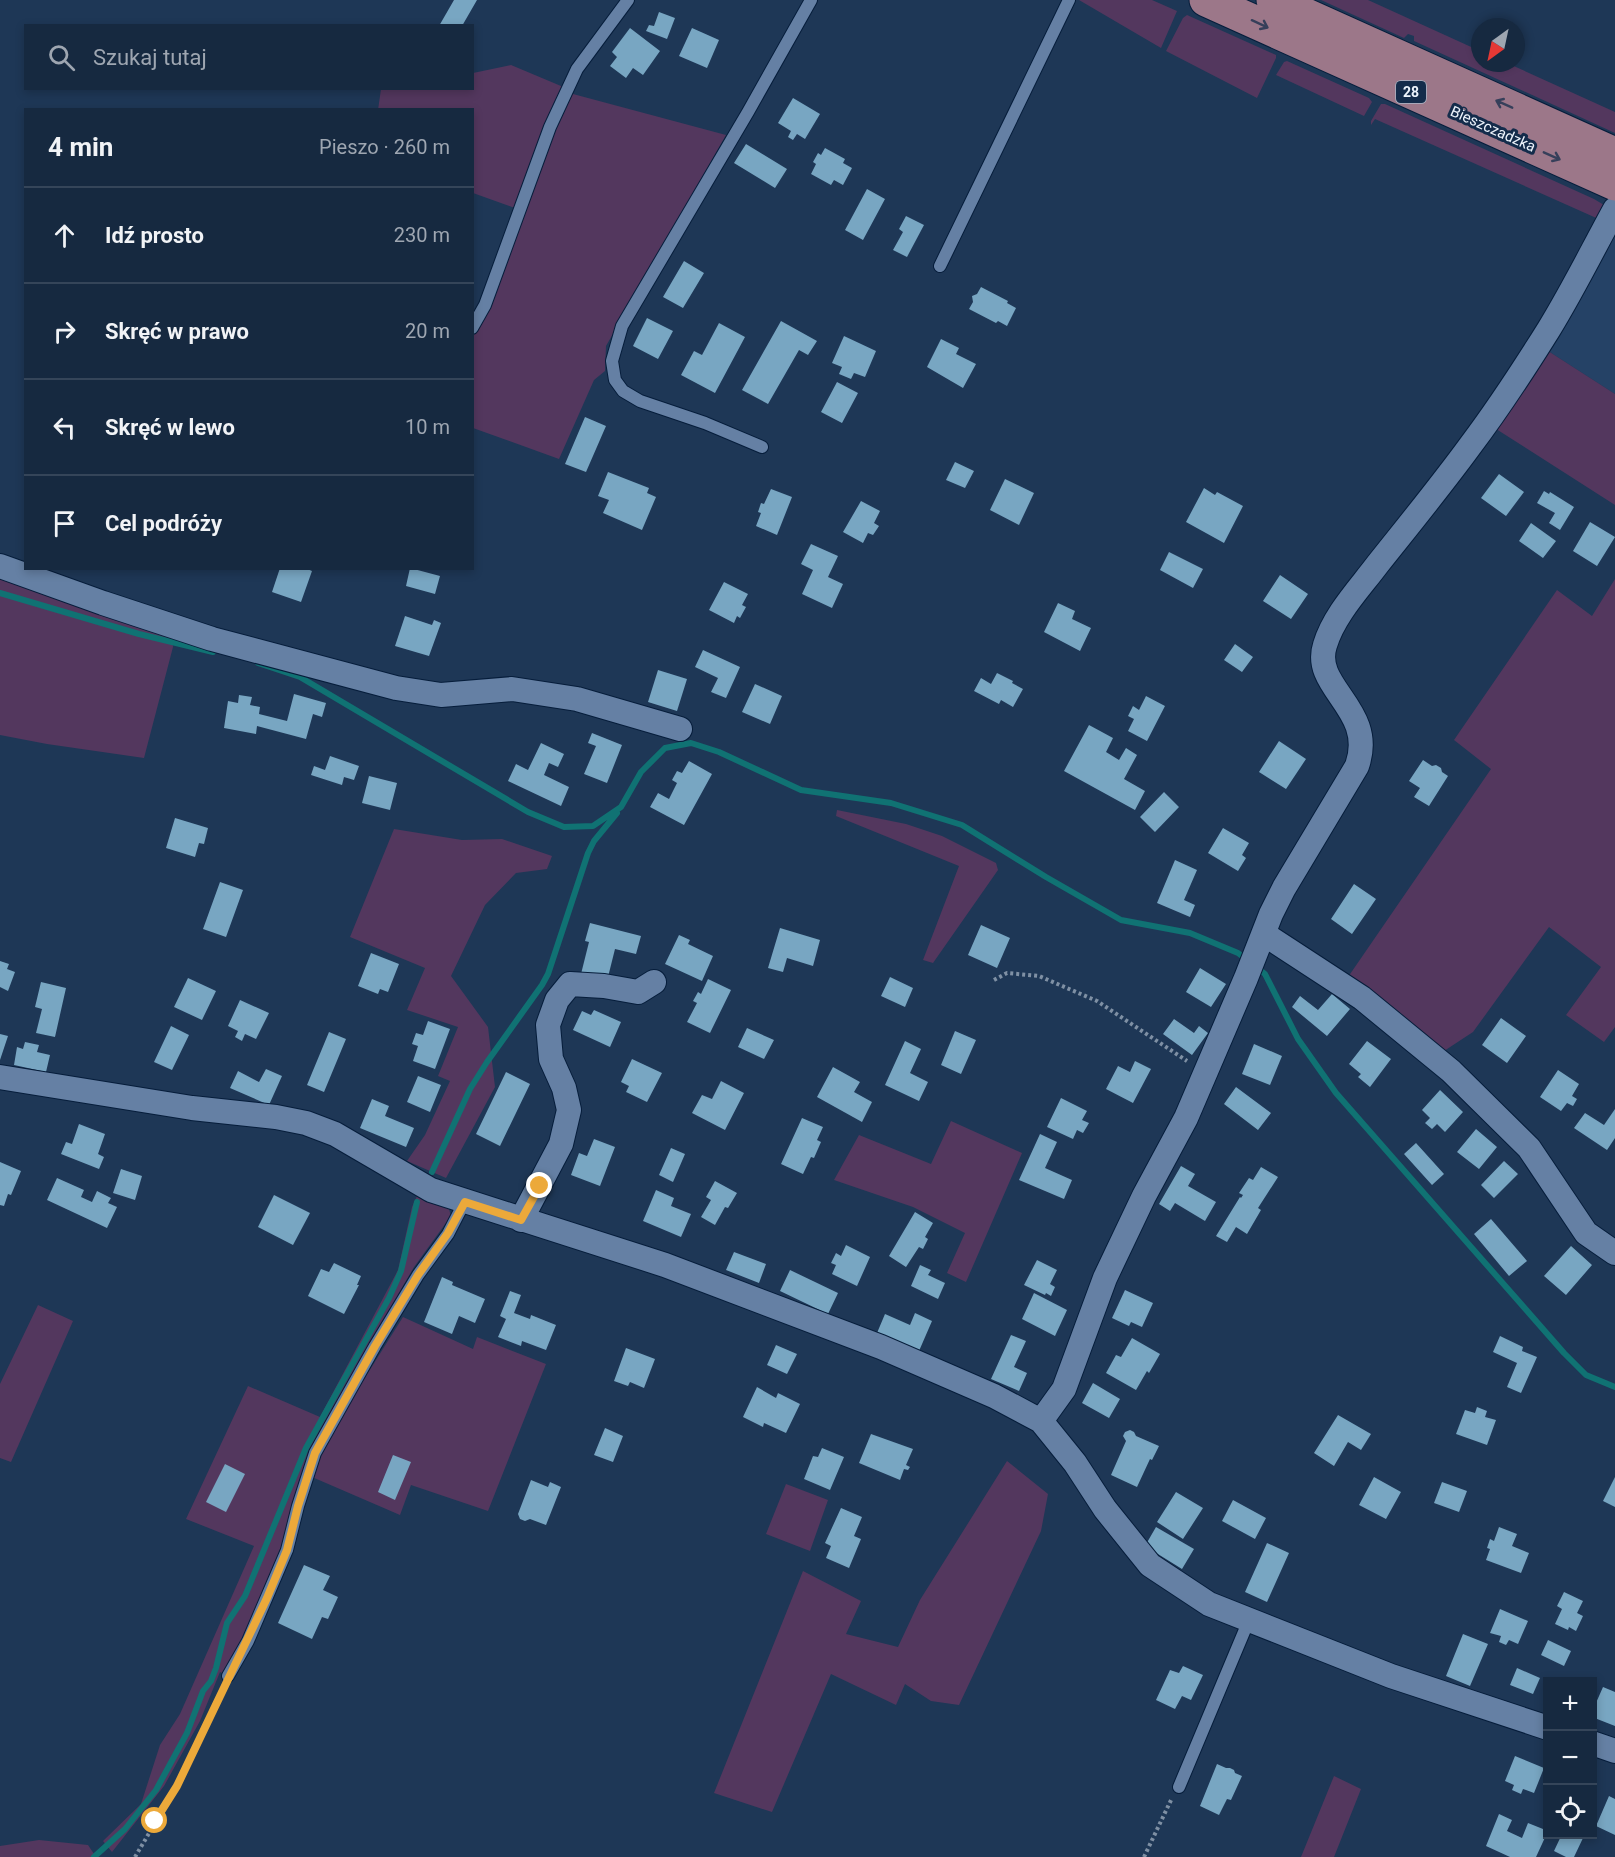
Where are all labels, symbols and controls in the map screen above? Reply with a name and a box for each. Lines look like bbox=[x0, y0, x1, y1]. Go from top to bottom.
north arrow bbox=[1471, 18, 1525, 72]
one-way arrow bbox=[1250, 19, 1268, 31]
search box bbox=[24, 24, 474, 90]
icon: search bbox=[45, 41, 78, 74]
text: Szukaj tutaj bbox=[93, 45, 207, 70]
road number: 28 bbox=[1396, 81, 1426, 103]
one-way arrow bbox=[1496, 98, 1514, 109]
street label: Bieszczadzka bbox=[1448, 102, 1538, 156]
text: 4 min bbox=[48, 132, 113, 162]
text: Pieszo · 260 m bbox=[319, 135, 450, 159]
one-way arrow bbox=[1543, 151, 1561, 162]
icon: ahead bbox=[48, 219, 81, 252]
text: Idź prosto bbox=[105, 223, 204, 248]
text: 230 m bbox=[394, 223, 450, 247]
icon: right bbox=[48, 315, 81, 348]
text: Skręć w prawo bbox=[105, 319, 249, 344]
text: 20 m bbox=[405, 319, 450, 343]
icon: left bbox=[48, 411, 81, 444]
text: Skręć w lewo bbox=[105, 415, 235, 440]
text: 10 m bbox=[405, 415, 450, 439]
icon: arrive bbox=[48, 507, 81, 540]
text: Cel podróży bbox=[105, 511, 222, 536]
route end bbox=[526, 1172, 552, 1198]
map controls bbox=[1543, 1677, 1597, 1839]
button: + bbox=[1543, 1677, 1597, 1731]
button: − bbox=[1543, 1731, 1597, 1785]
button: locate bbox=[1543, 1785, 1597, 1839]
route start bbox=[141, 1807, 167, 1833]

